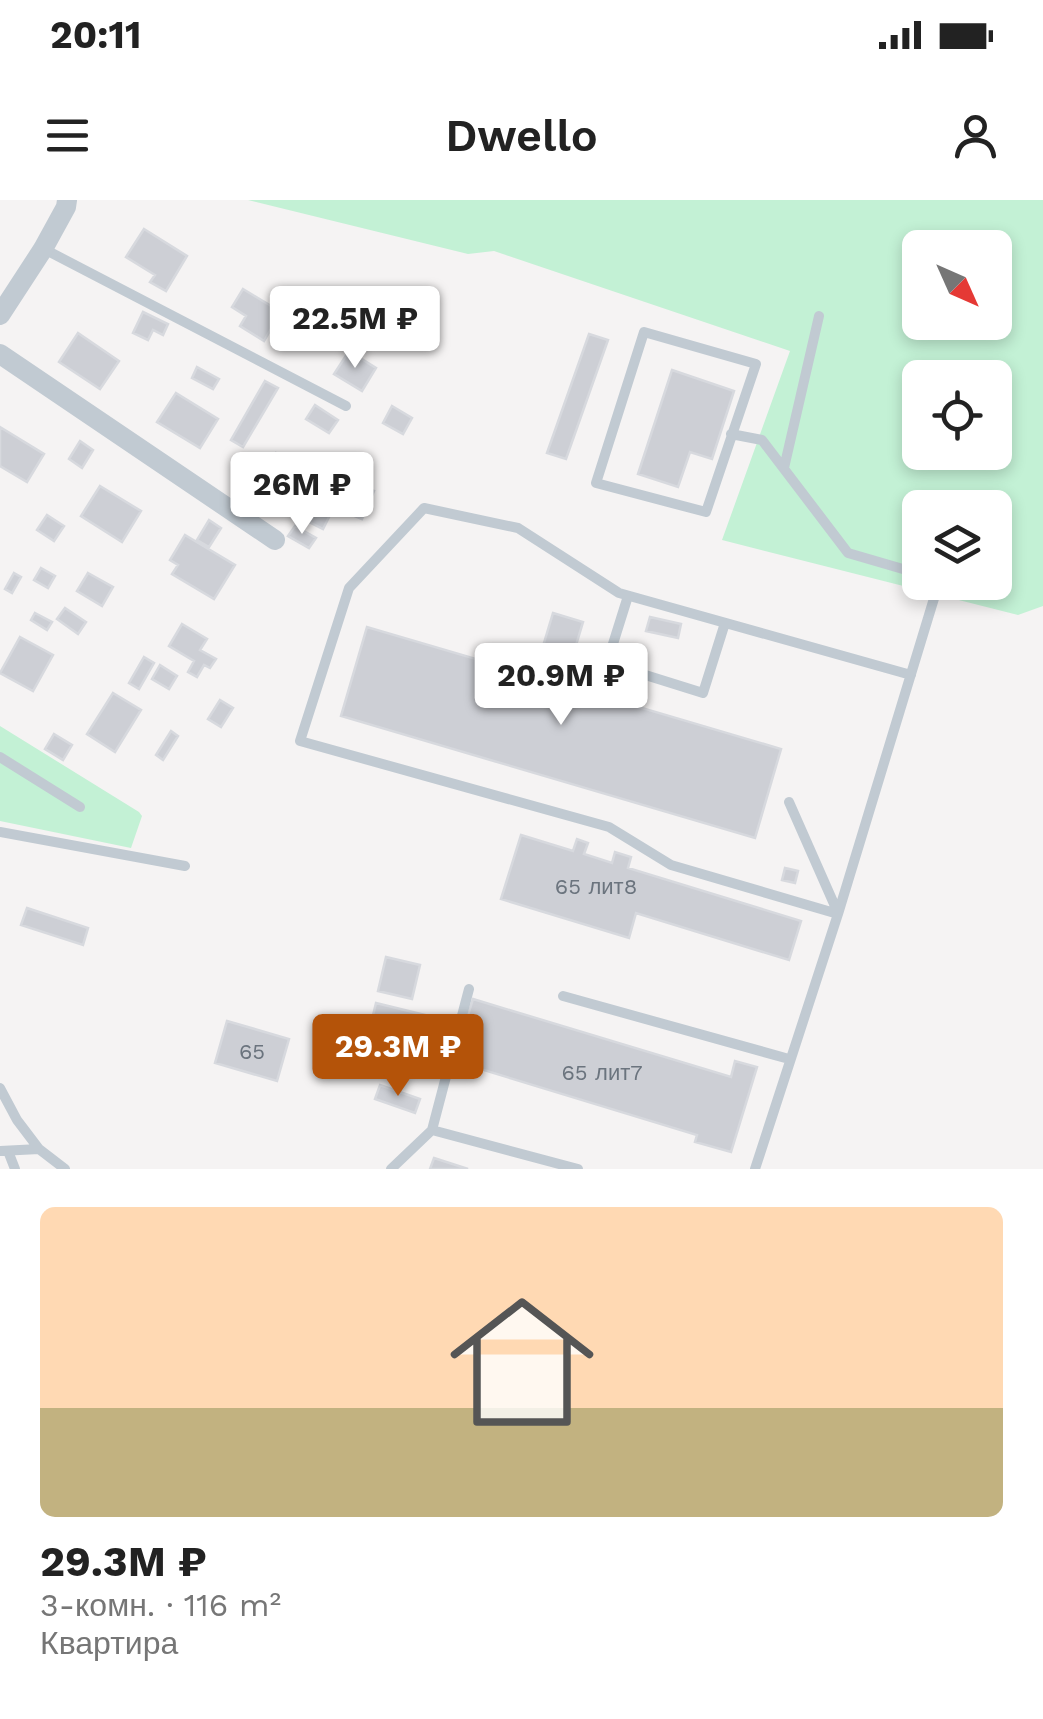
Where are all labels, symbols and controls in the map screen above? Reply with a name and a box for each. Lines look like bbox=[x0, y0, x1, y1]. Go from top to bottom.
text: 20:11 bbox=[50, 13, 141, 57]
icon: menu bbox=[40, 108, 95, 163]
icon: person bbox=[948, 108, 1003, 163]
text: Dwello bbox=[445, 109, 598, 162]
north arrow bbox=[902, 230, 1012, 340]
map controls bbox=[902, 230, 1012, 600]
pin: 22.5M ₽ bbox=[263, 286, 447, 371]
text: 22.5M ₽ bbox=[292, 299, 418, 337]
button: locate bbox=[902, 360, 1012, 470]
pin: 26M ₽ bbox=[232, 452, 372, 537]
text: 26M ₽ bbox=[252, 465, 352, 503]
button: layers bbox=[902, 490, 1012, 600]
pin: 20.9M ₽ bbox=[469, 643, 653, 728]
text: 20.9M ₽ bbox=[497, 656, 625, 694]
house number: 65 лит8 bbox=[555, 874, 637, 899]
pin: 29.3M ₽ bbox=[306, 1014, 490, 1099]
text: 29.3M ₽ bbox=[334, 1027, 462, 1065]
house number: 65 bbox=[239, 1039, 265, 1064]
house number: 65 лит7 bbox=[561, 1060, 643, 1085]
icon: home bbox=[432, 1272, 612, 1452]
text: 29.3M ₽ bbox=[40, 1537, 207, 1586]
text: 3-комн. · 116 m² bbox=[40, 1586, 281, 1624]
text: Квартира bbox=[40, 1624, 178, 1662]

